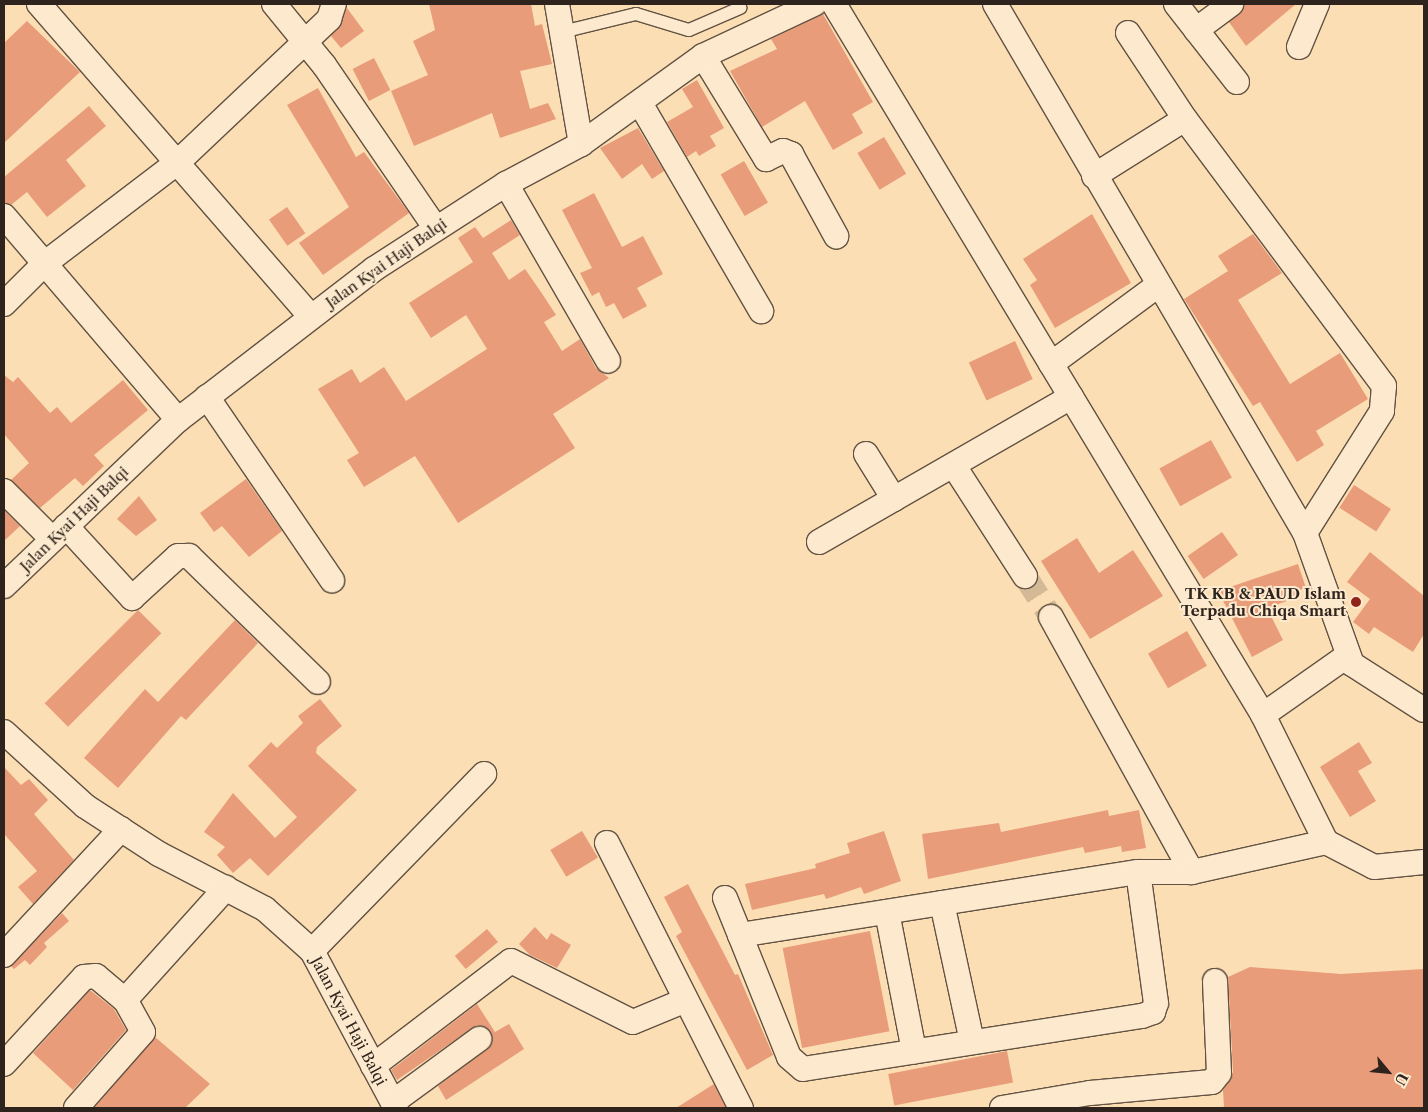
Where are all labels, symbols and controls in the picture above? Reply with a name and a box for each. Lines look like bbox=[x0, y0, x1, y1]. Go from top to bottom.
street label: Jalan Kyai Haji Balqi bbox=[322, 214, 450, 312]
street label: Jalan Kyai Haji Balqi bbox=[16, 463, 132, 575]
place label: TK KB & PAUD Islam Terpadu Chiqa Smart bbox=[1180, 584, 1346, 619]
marker: TK KB & PAUD Islam Terpadu Chiqa Smart bbox=[1350, 596, 1362, 608]
street label: Jalan Kyai Haji Balqi bbox=[307, 953, 391, 1089]
north arrow bbox=[1363, 1047, 1413, 1097]
text: U bbox=[1391, 1070, 1412, 1088]

